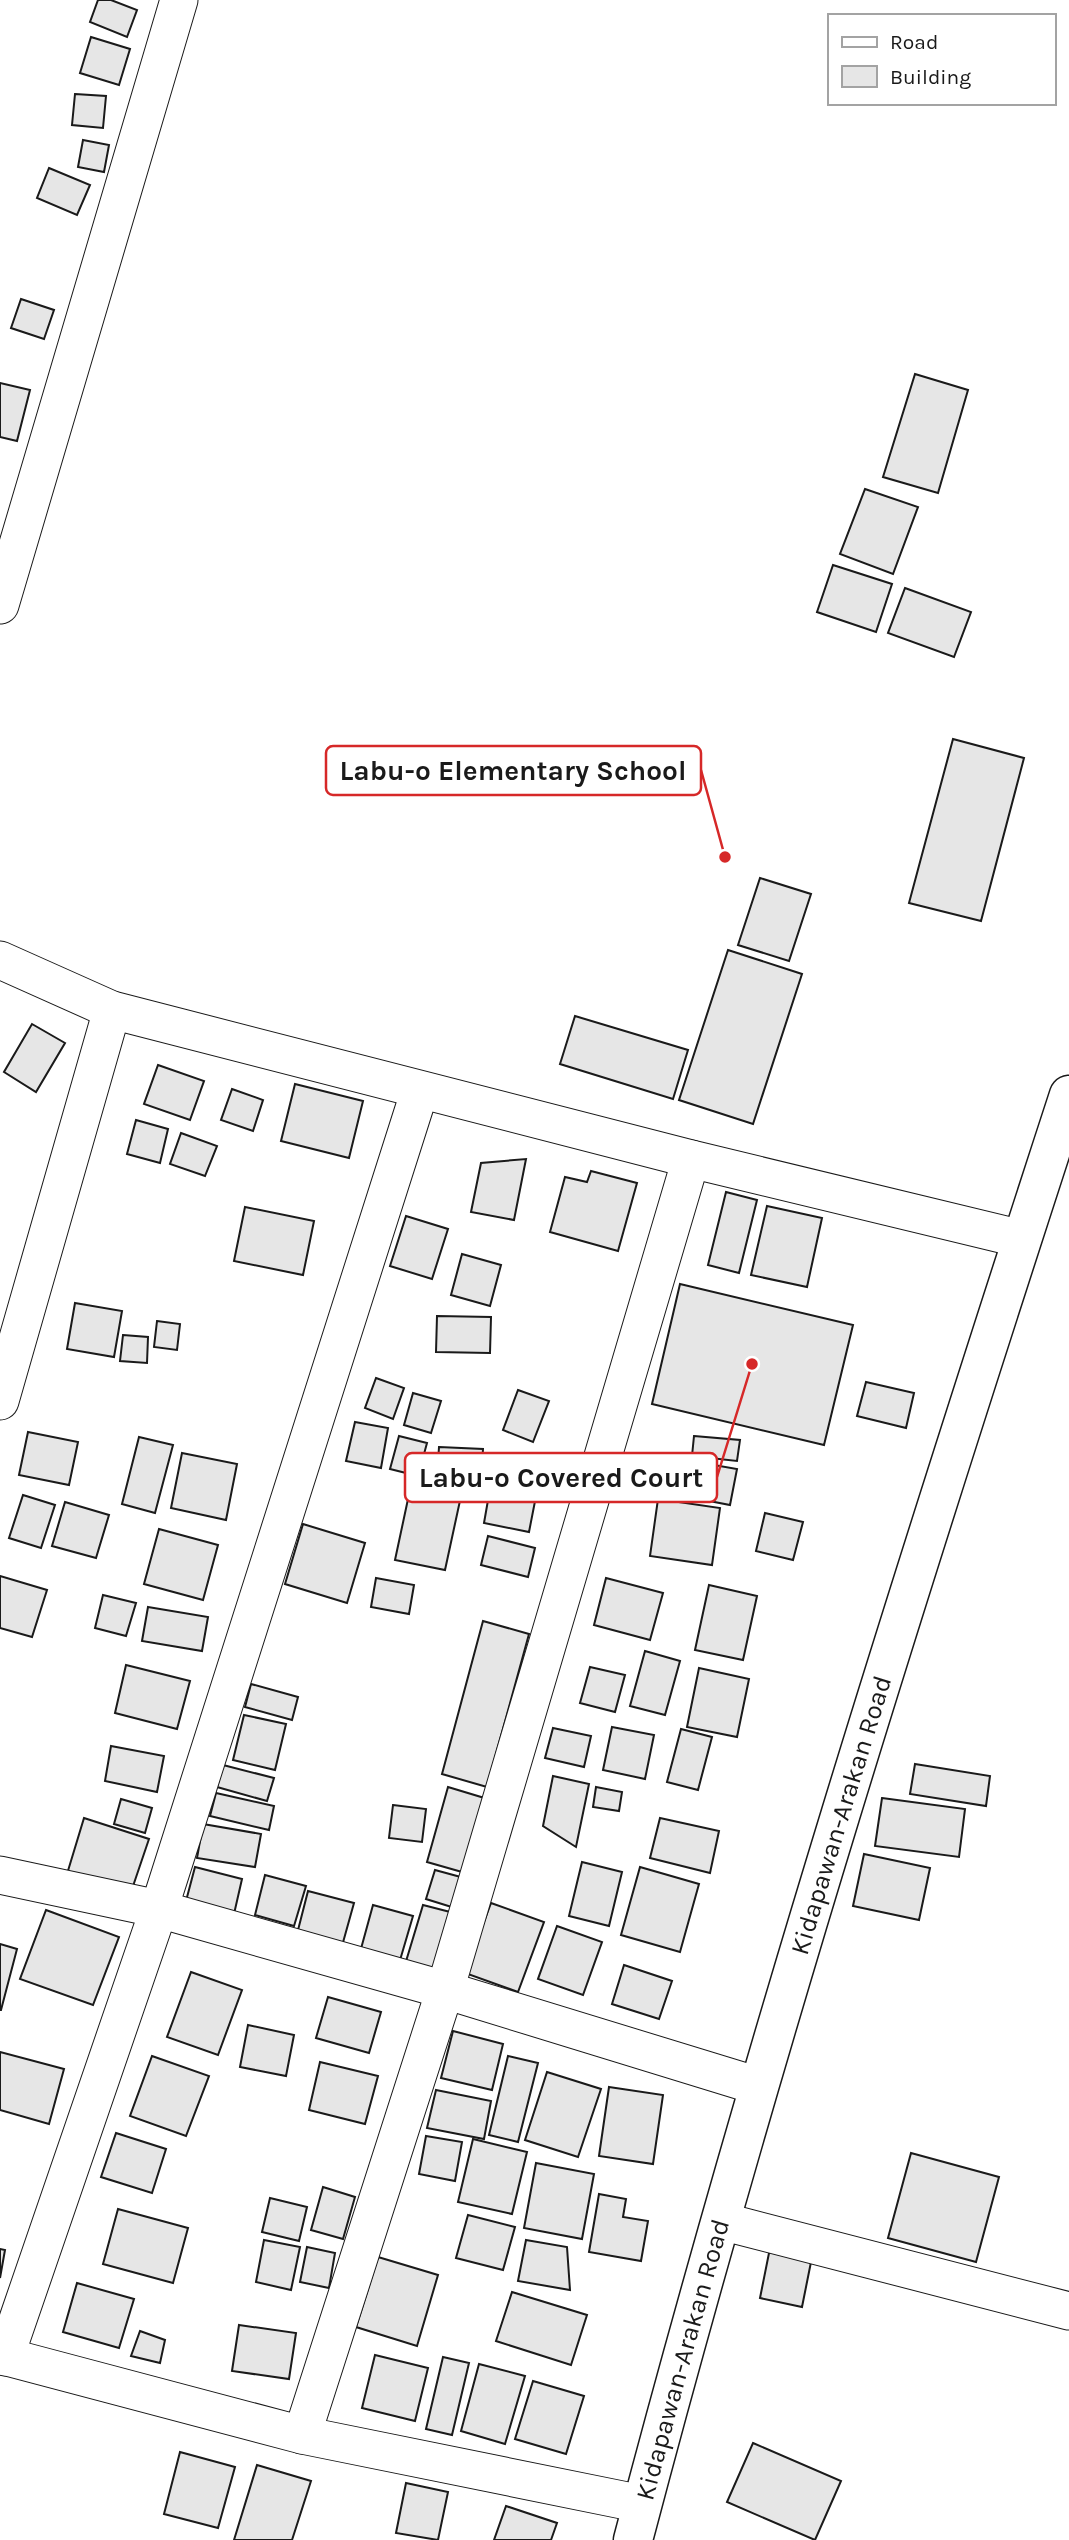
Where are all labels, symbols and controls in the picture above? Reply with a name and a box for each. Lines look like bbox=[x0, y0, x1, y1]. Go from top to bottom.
legend bbox=[828, 14, 1055, 105]
text: Road bbox=[890, 30, 938, 54]
text: Building bbox=[890, 65, 971, 89]
callout: Labu-o Elementary School bbox=[326, 746, 701, 795]
text: Labu-o Elementary School bbox=[340, 754, 686, 787]
callout: Labu-o Covered Court bbox=[405, 1453, 717, 1502]
text: Labu-o Covered Court bbox=[419, 1461, 703, 1494]
street label: Kidapawan-Arakan Road bbox=[783, 1672, 898, 1958]
street label: Kidapawan-Arakan Road bbox=[629, 2215, 736, 2503]

